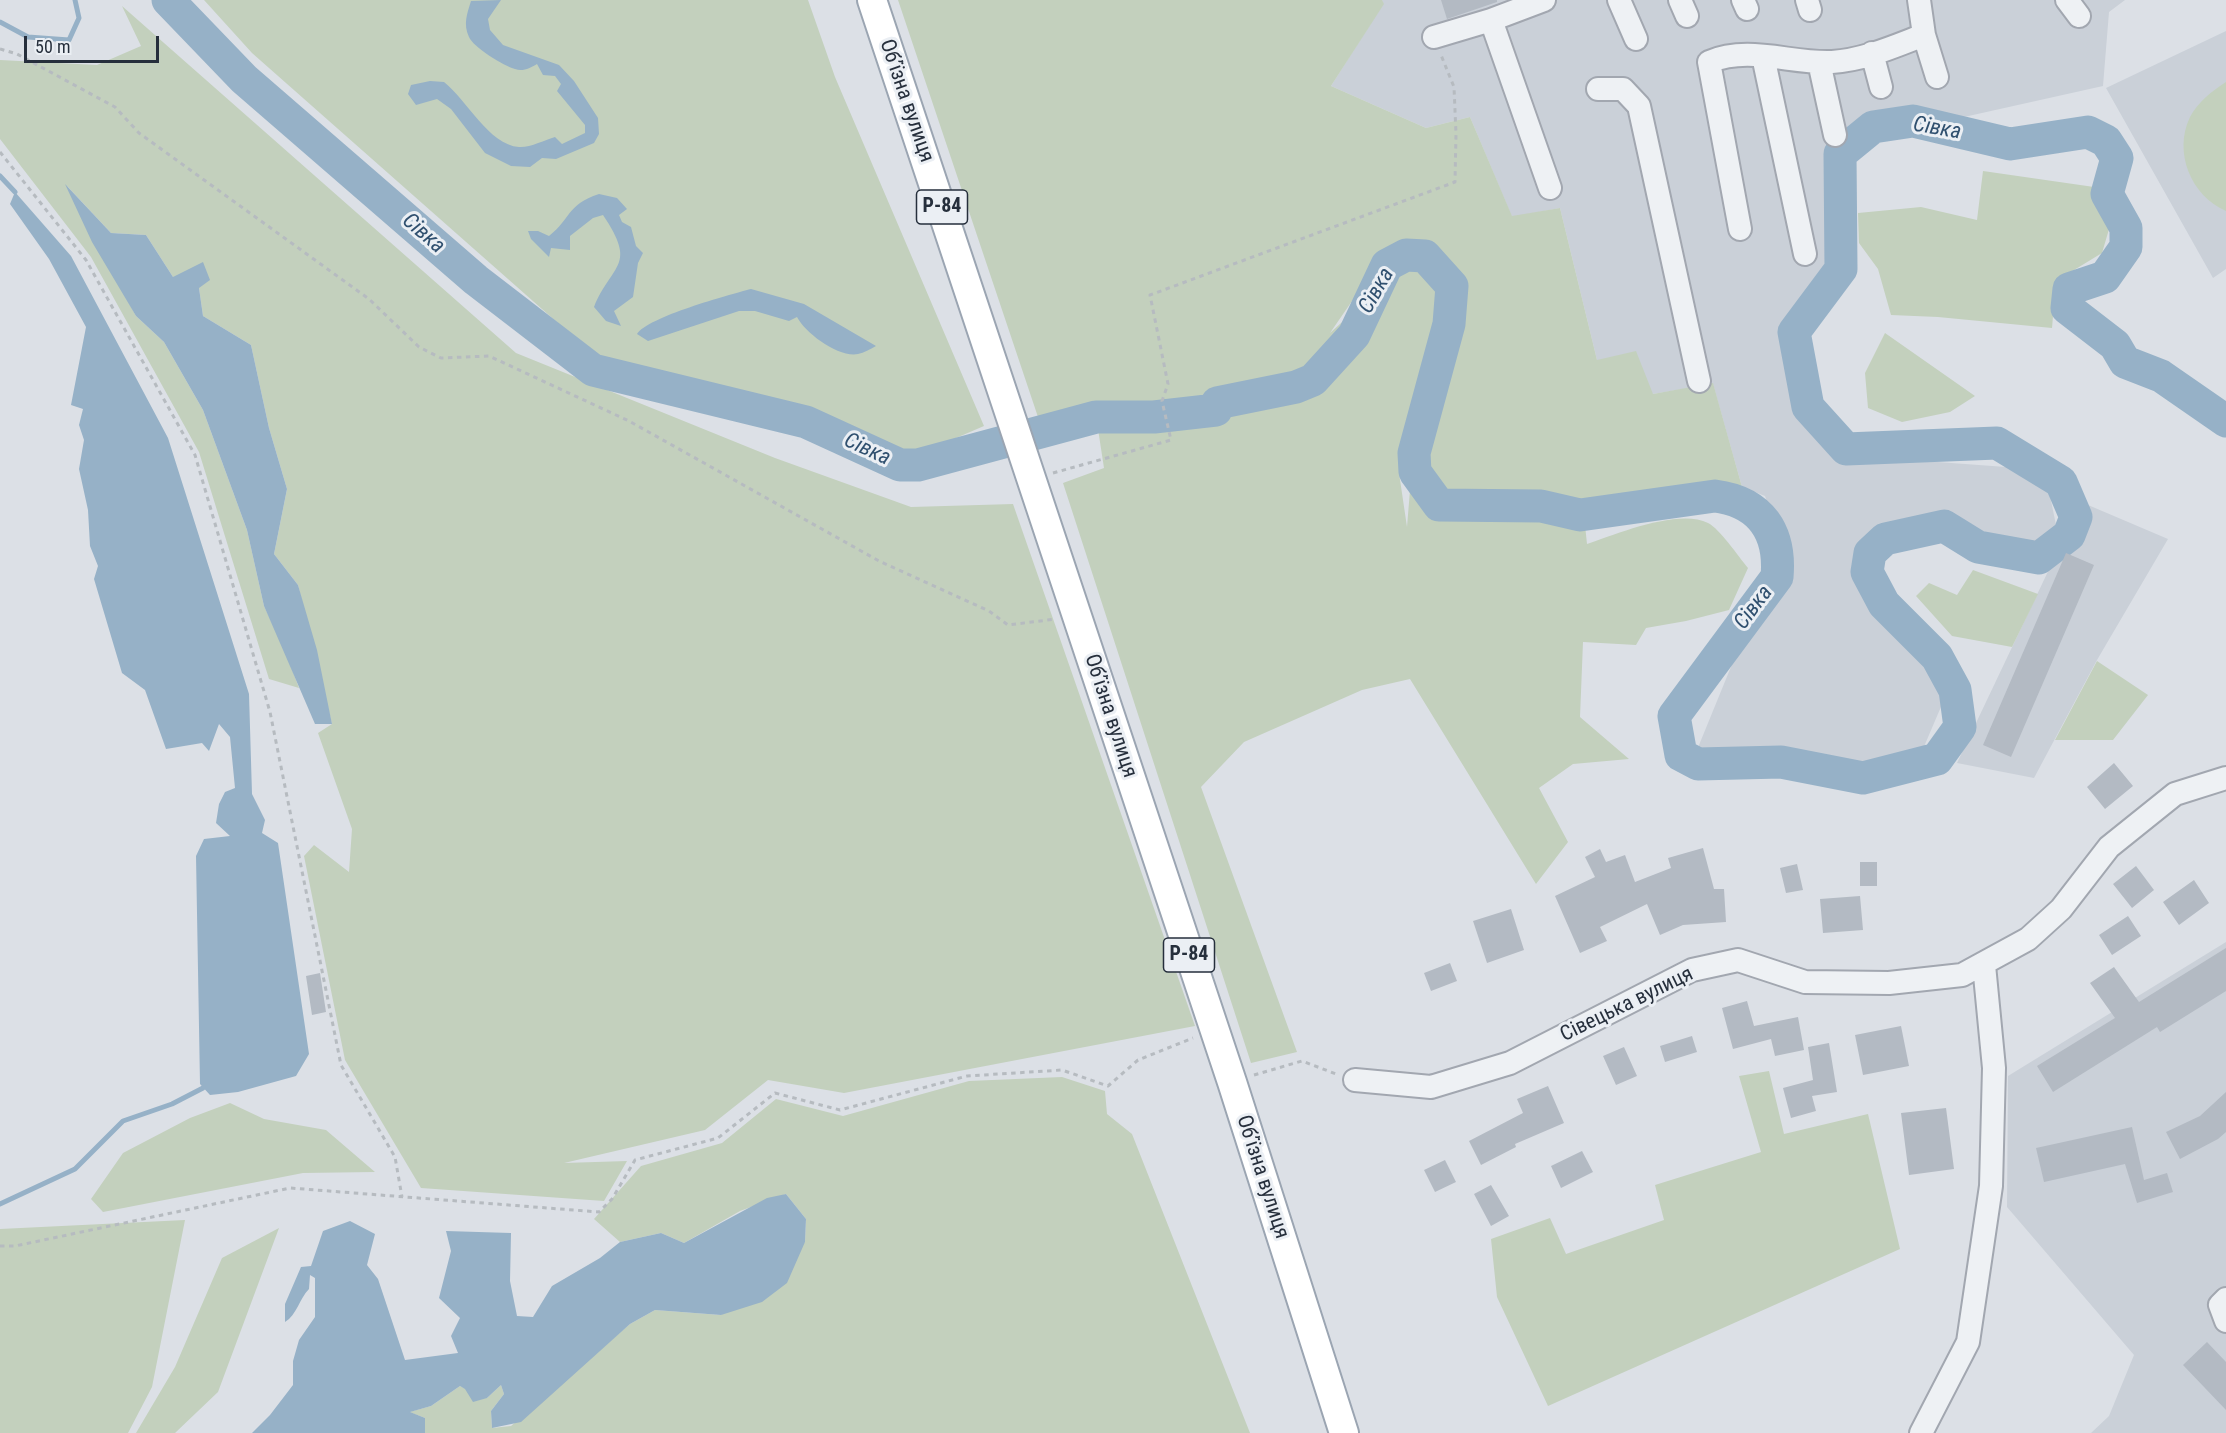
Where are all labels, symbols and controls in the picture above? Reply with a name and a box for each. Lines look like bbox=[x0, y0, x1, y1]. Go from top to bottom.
scale bar bbox=[27, 24, 162, 62]
text: 50 m bbox=[35, 36, 70, 57]
street label: Обʼїзна вулиця bbox=[873, 36, 939, 166]
water label: Сівка bbox=[1911, 112, 1963, 146]
road number: Р-84 bbox=[916, 190, 968, 224]
water label: Сівка bbox=[396, 208, 450, 260]
water label: Сівка bbox=[1354, 264, 1400, 318]
water label: Сівка bbox=[840, 428, 894, 472]
water label: Сівка bbox=[1729, 581, 1779, 635]
street label: Обʼїзна вулиця bbox=[1078, 651, 1142, 781]
road number: Р-84 bbox=[1164, 938, 1214, 972]
street label: Сівецька вулиця bbox=[1556, 962, 1698, 1048]
street label: Обʼїзна вулиця bbox=[1230, 1112, 1294, 1242]

